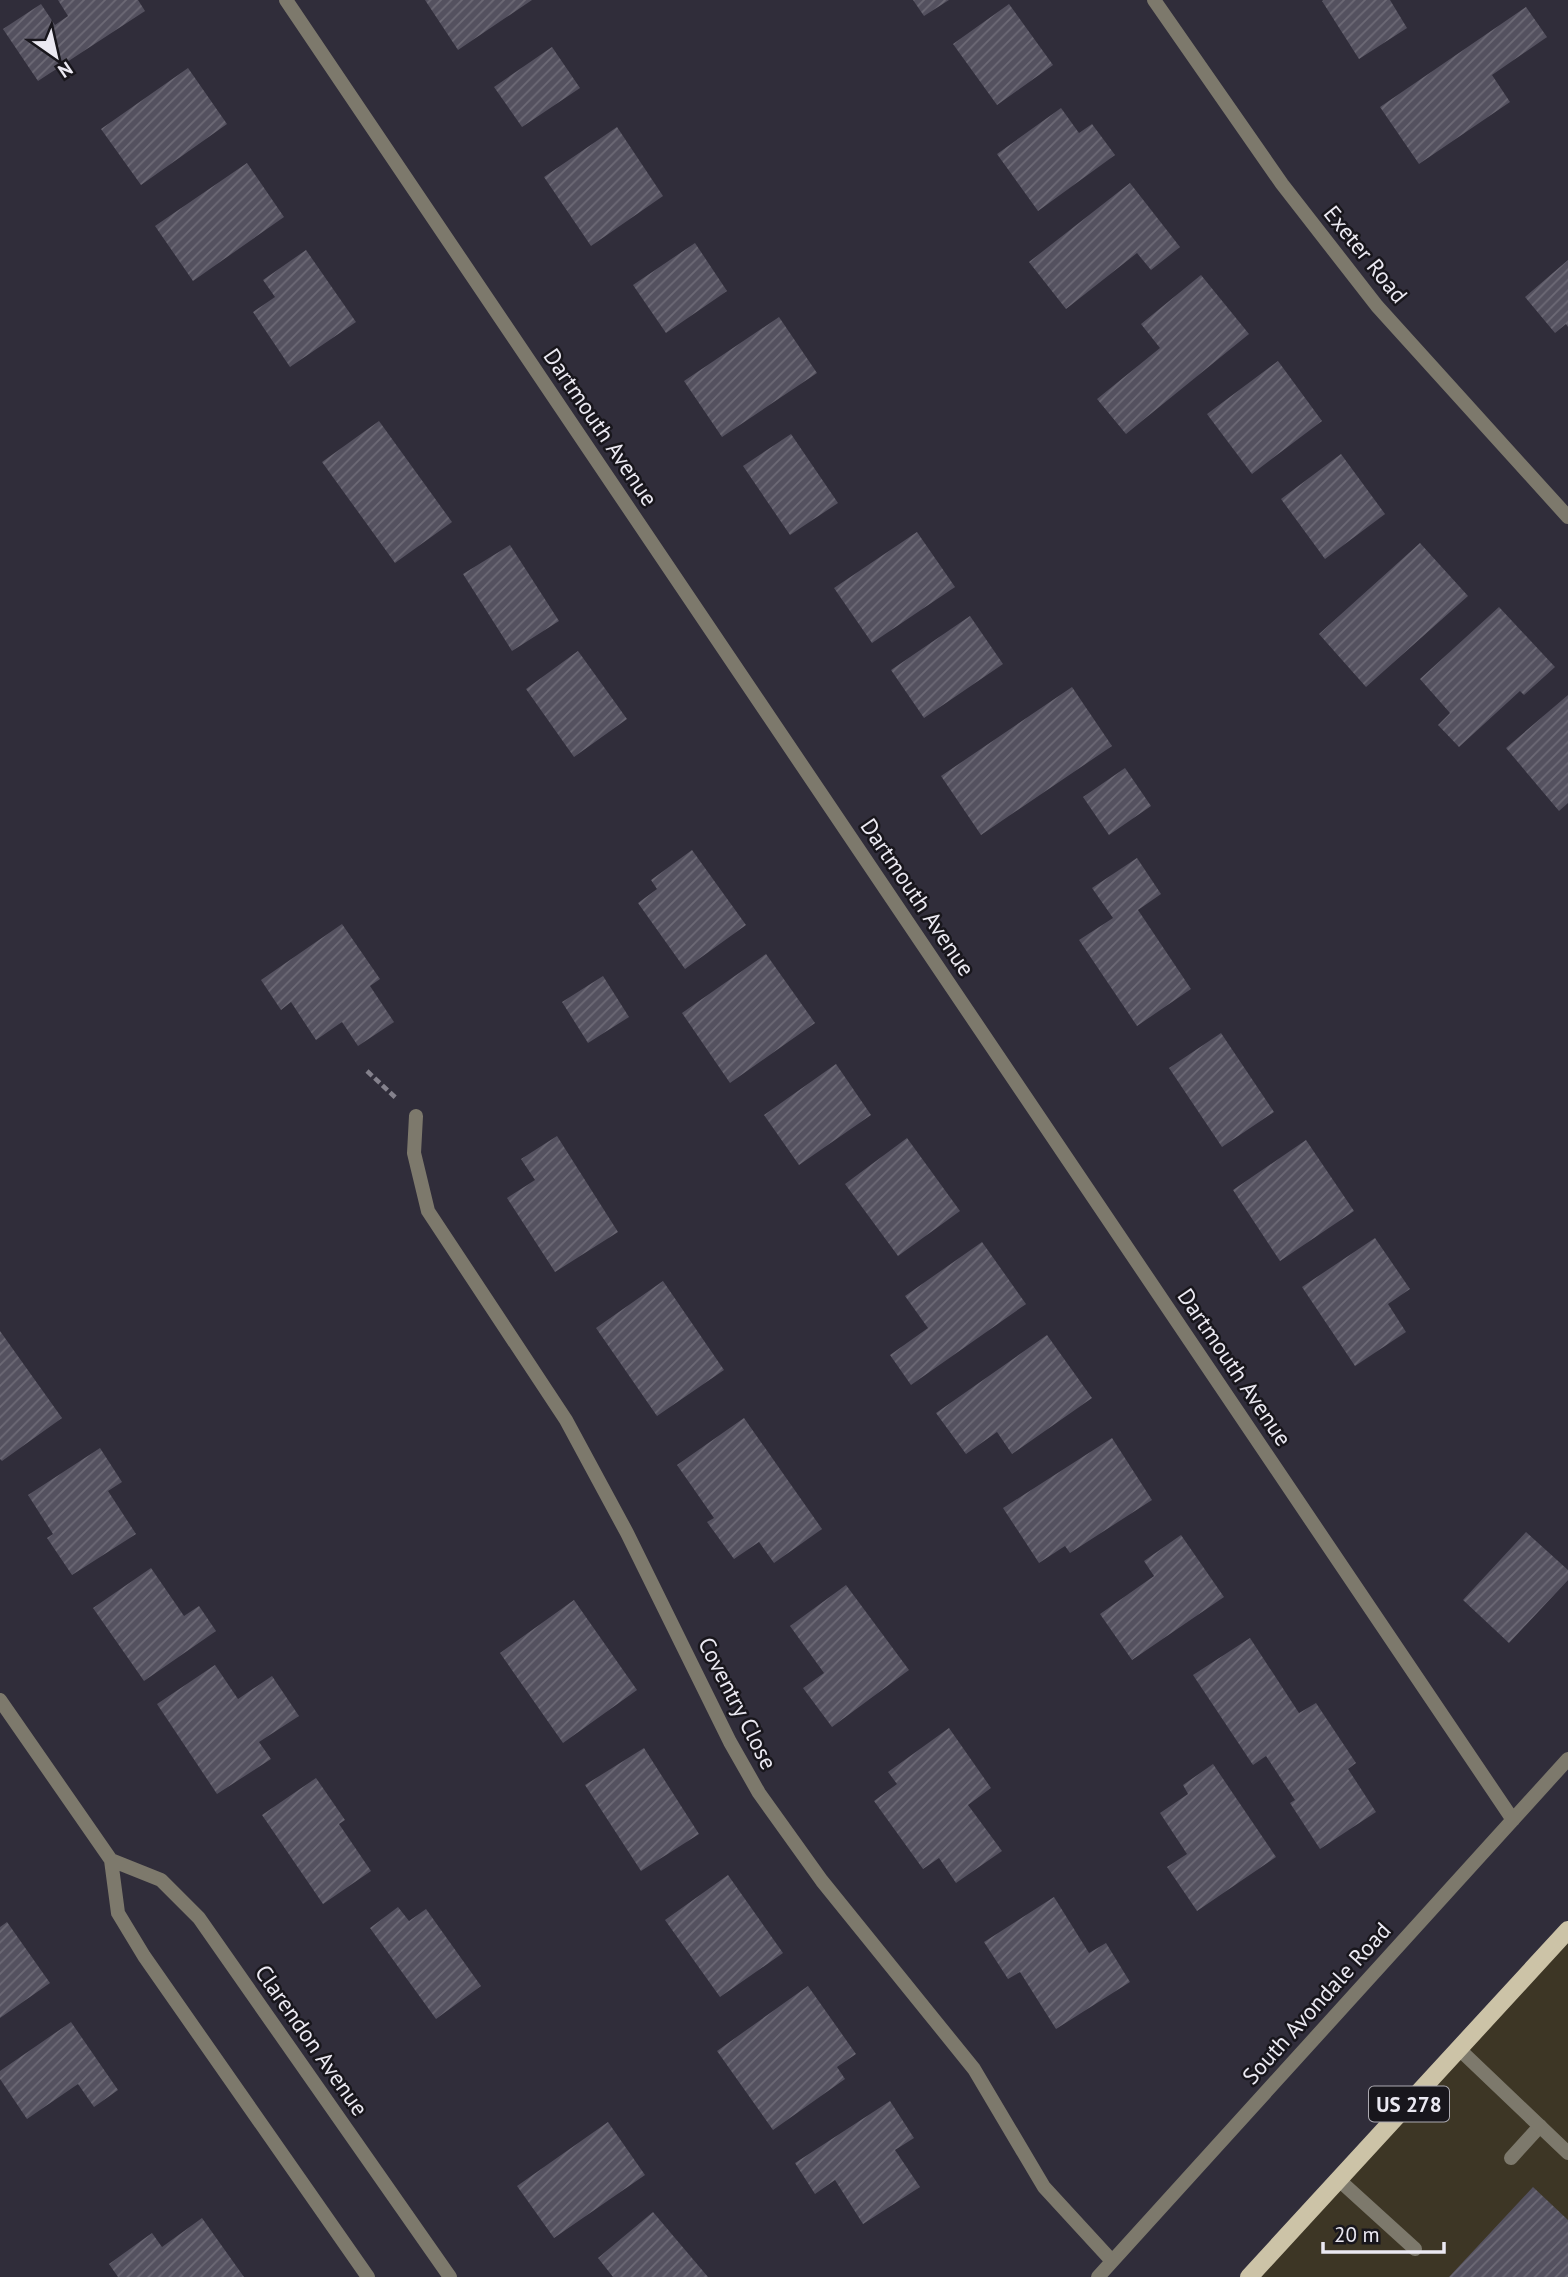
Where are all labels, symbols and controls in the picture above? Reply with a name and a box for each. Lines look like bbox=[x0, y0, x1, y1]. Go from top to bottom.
north arrow bbox=[21, 21, 91, 91]
text: N bbox=[54, 57, 77, 84]
street label: Exeter Road bbox=[1318, 199, 1414, 309]
street label: Dartmouth Avenue bbox=[538, 343, 664, 511]
street label: Dartmouth Avenue bbox=[855, 813, 981, 981]
street label: Dartmouth Avenue bbox=[1172, 1283, 1298, 1451]
street label: Coventry Close bbox=[692, 1632, 784, 1774]
street label: South Avondale Road bbox=[1236, 1916, 1396, 2090]
street label: Clarendon Avenue bbox=[249, 1959, 375, 2121]
road number: US 278 bbox=[1369, 2086, 1449, 2122]
scale bar bbox=[1323, 2210, 1444, 2254]
text: 20 m bbox=[1334, 2221, 1380, 2248]

